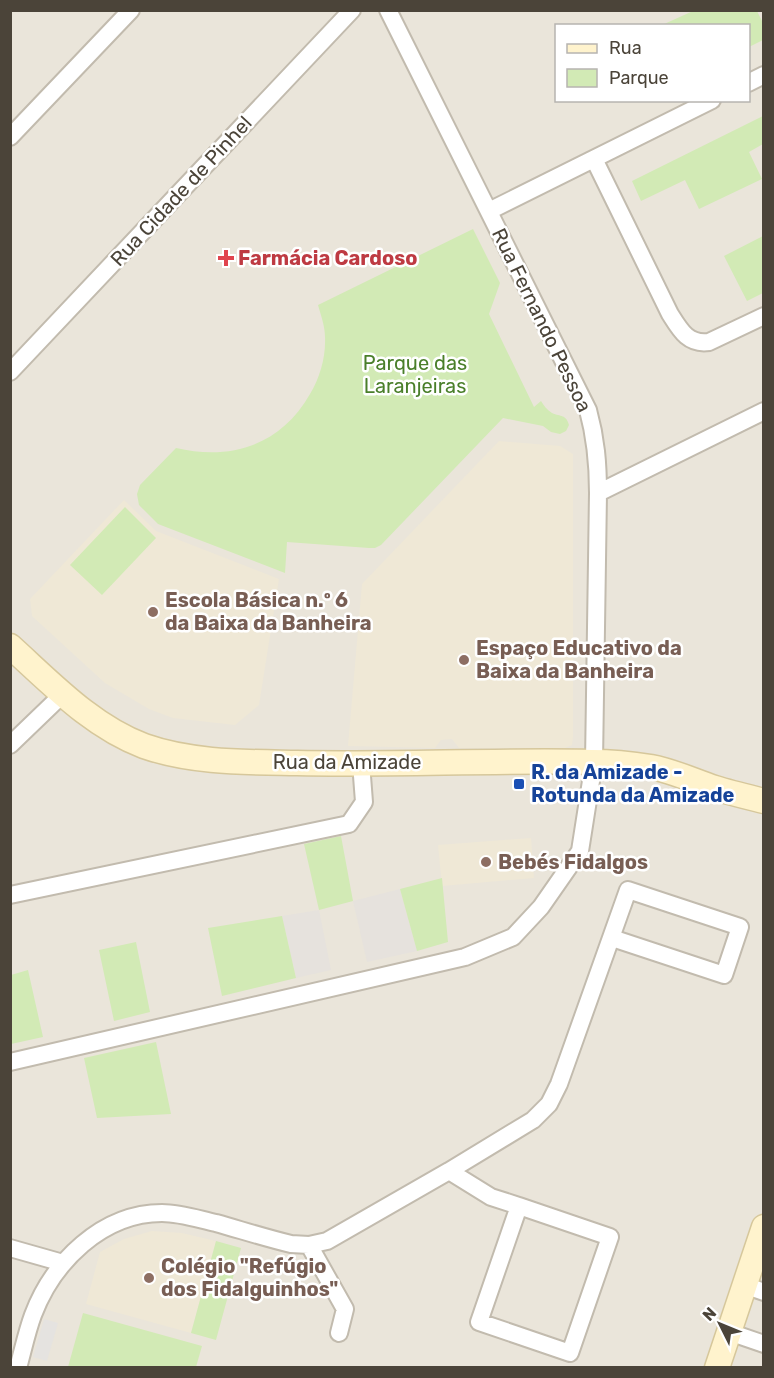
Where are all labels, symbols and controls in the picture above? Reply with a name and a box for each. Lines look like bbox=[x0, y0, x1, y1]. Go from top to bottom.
legend bbox=[555, 24, 750, 102]
text: Rua bbox=[609, 37, 642, 59]
text: Parque bbox=[609, 67, 669, 89]
street label: Rua Cidade de Pinhel bbox=[105, 111, 257, 271]
street label: Rua Fernando Pessoa bbox=[487, 224, 597, 416]
place label: Farmácia Cardoso bbox=[238, 246, 417, 270]
marker: Farmácia Cardoso bbox=[219, 251, 233, 265]
park label: Parque das Laranjeiras bbox=[363, 351, 467, 398]
place label: Escola Básica n.º 6 da Baixa da Banheira bbox=[165, 588, 372, 635]
marker: Escola Básica n.º 6 da Baixa da Banheira bbox=[146, 605, 160, 619]
place label: Espaço Educativo da Baixa da Banheira bbox=[476, 636, 682, 683]
marker: Espaço Educativo da Baixa da Banheira bbox=[457, 653, 471, 667]
street label: Rua da Amizade bbox=[273, 750, 421, 774]
place label: R. da Amizade - Rotunda da Amizade bbox=[531, 760, 735, 807]
marker: R. da Amizade - Rotunda da Amizade bbox=[512, 777, 526, 791]
place label: Bebés Fidalgos bbox=[498, 850, 648, 874]
marker: Bebés Fidalgos bbox=[479, 855, 493, 869]
place label: Colégio "Refúgio dos Fidalguinhos" bbox=[161, 1254, 338, 1301]
marker: Colégio "Refúgio dos Fidalguinhos" bbox=[142, 1271, 156, 1285]
north arrow bbox=[690, 1294, 750, 1354]
text: N bbox=[699, 1303, 720, 1325]

